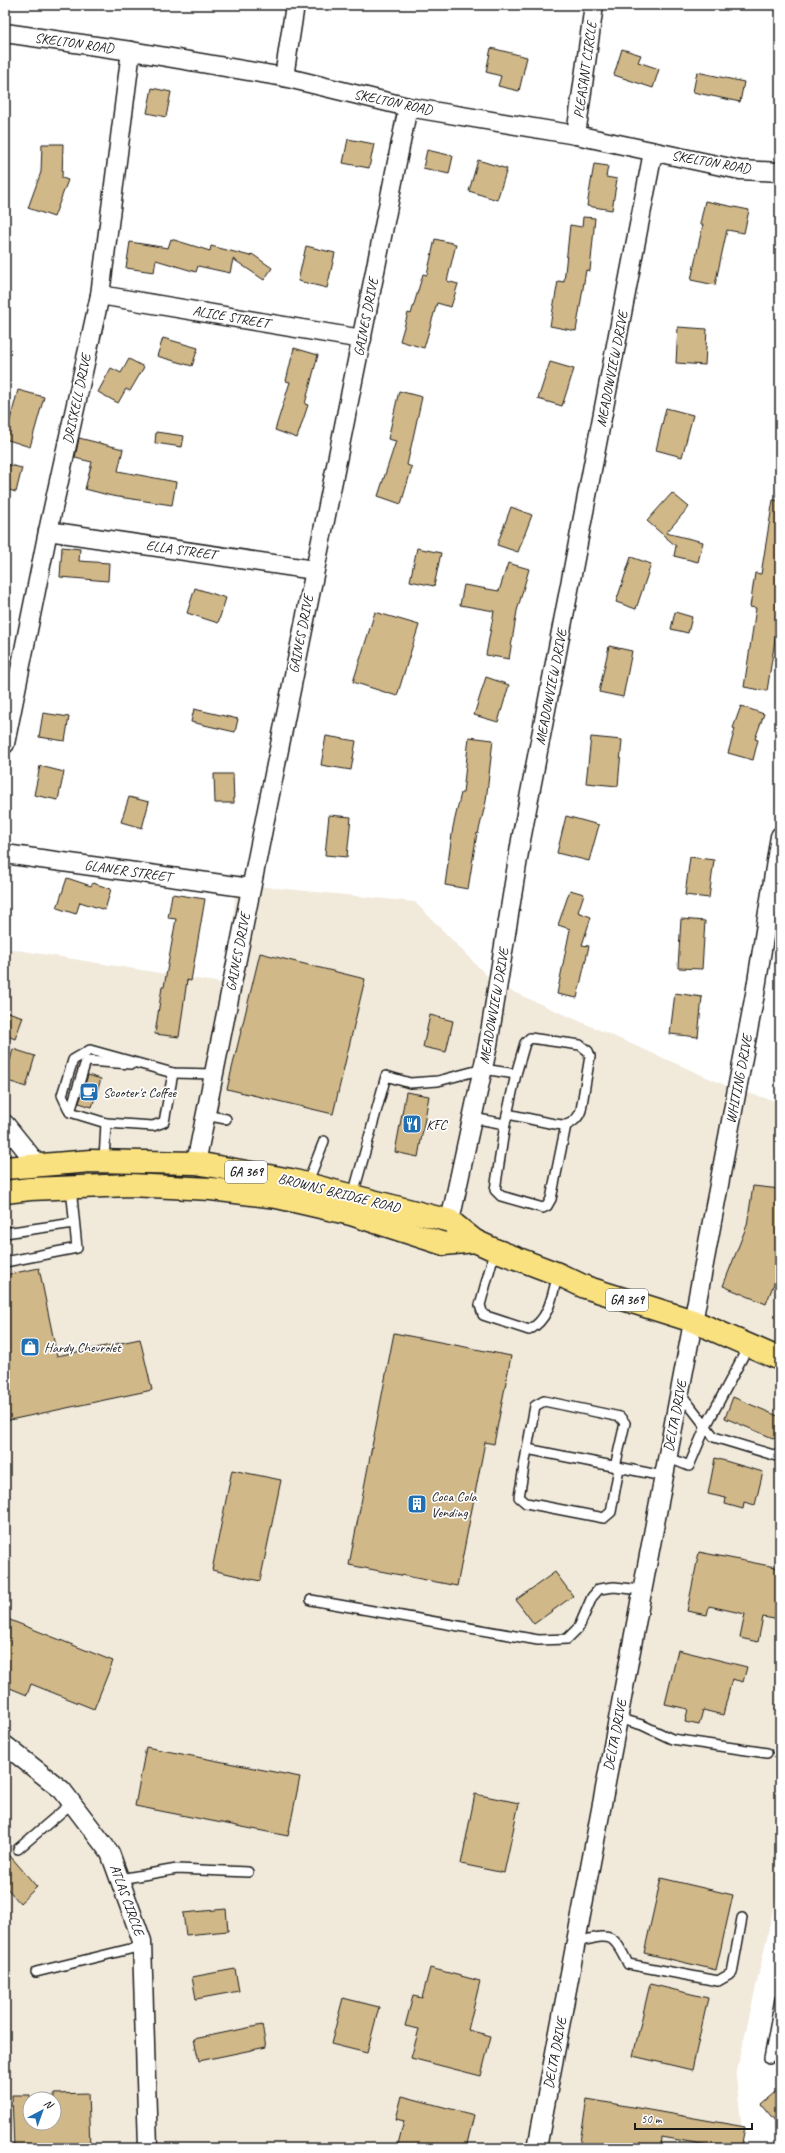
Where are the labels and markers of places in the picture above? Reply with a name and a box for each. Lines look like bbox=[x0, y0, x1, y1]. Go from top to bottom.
cafe icon: Scooter's Coffee bbox=[78, 1081, 100, 1103]
place label: Scooter's Coffee bbox=[103, 1084, 178, 1101]
restaurant icon: KFC bbox=[401, 1113, 423, 1135]
place label: KFC bbox=[426, 1116, 449, 1133]
shop icon: Hardy Chevrolet bbox=[19, 1336, 41, 1358]
place label: Hardy Chevrolet bbox=[44, 1339, 122, 1356]
place label: Coca Cola Vending bbox=[431, 1488, 478, 1521]
building icon: Coca Cola Vending bbox=[406, 1493, 428, 1515]

